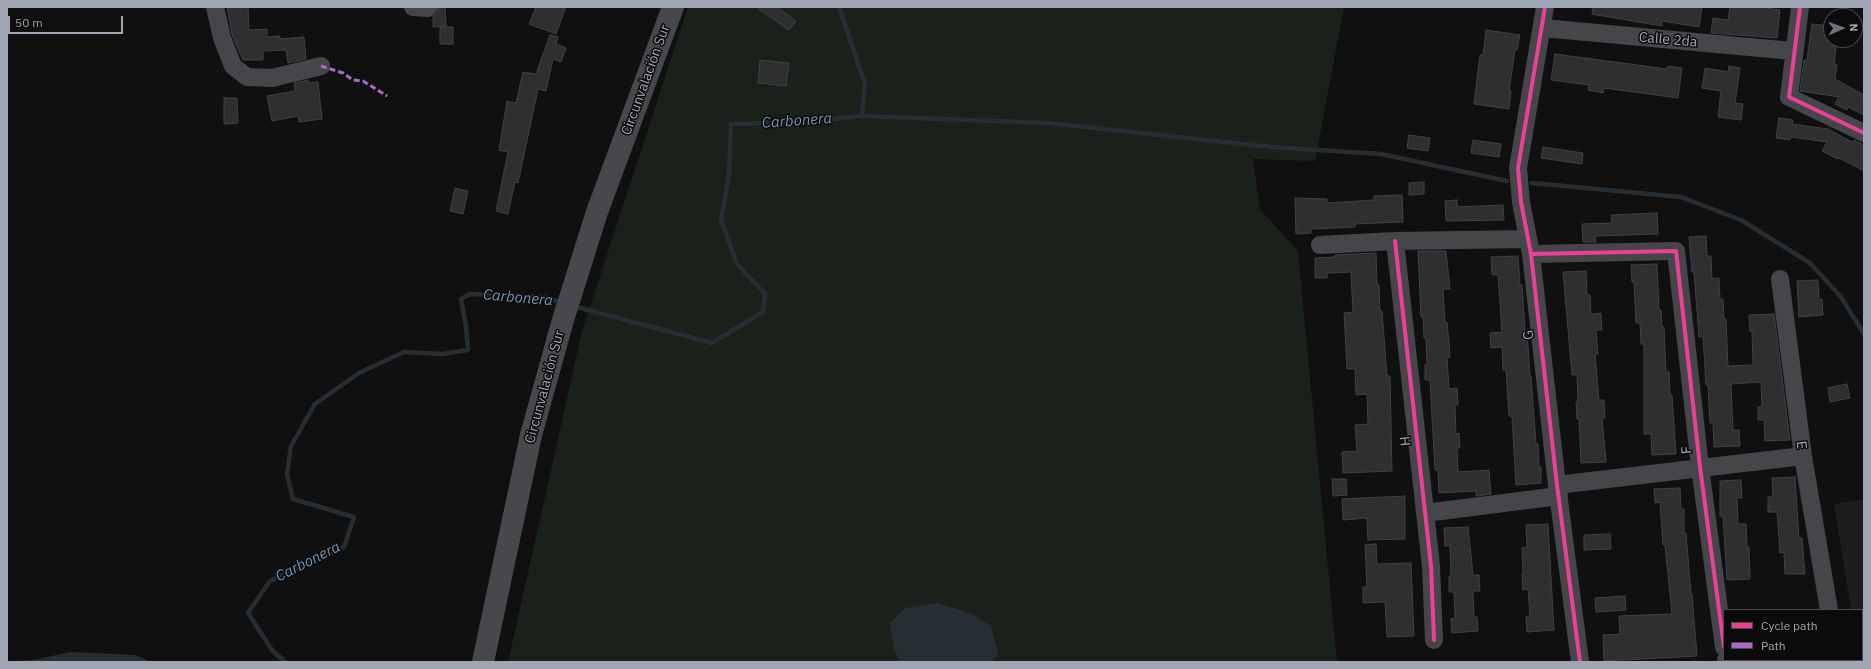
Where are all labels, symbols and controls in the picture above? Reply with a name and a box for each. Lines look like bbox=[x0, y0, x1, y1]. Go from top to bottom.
scale bar bbox=[10, 8, 125, 34]
north arrow bbox=[1823, 8, 1863, 48]
text: 50 m bbox=[15, 15, 43, 30]
street label: Circunvalación Sur bbox=[618, 22, 674, 138]
text: N bbox=[1847, 23, 1861, 32]
street label: Calle 2da bbox=[1638, 29, 1698, 51]
water label: Carbonera bbox=[761, 110, 833, 132]
water label: Carbonera bbox=[482, 286, 554, 310]
street label: Circunvalación Sur bbox=[522, 329, 568, 445]
street label: G bbox=[1520, 329, 1538, 341]
street label: H bbox=[1397, 435, 1415, 447]
street label: E bbox=[1792, 440, 1810, 450]
street label: F bbox=[1678, 445, 1696, 455]
water label: Carbonera bbox=[273, 538, 343, 586]
legend bbox=[1723, 609, 1863, 661]
text: Cycle path bbox=[1761, 618, 1818, 633]
text: Path bbox=[1761, 638, 1786, 653]

